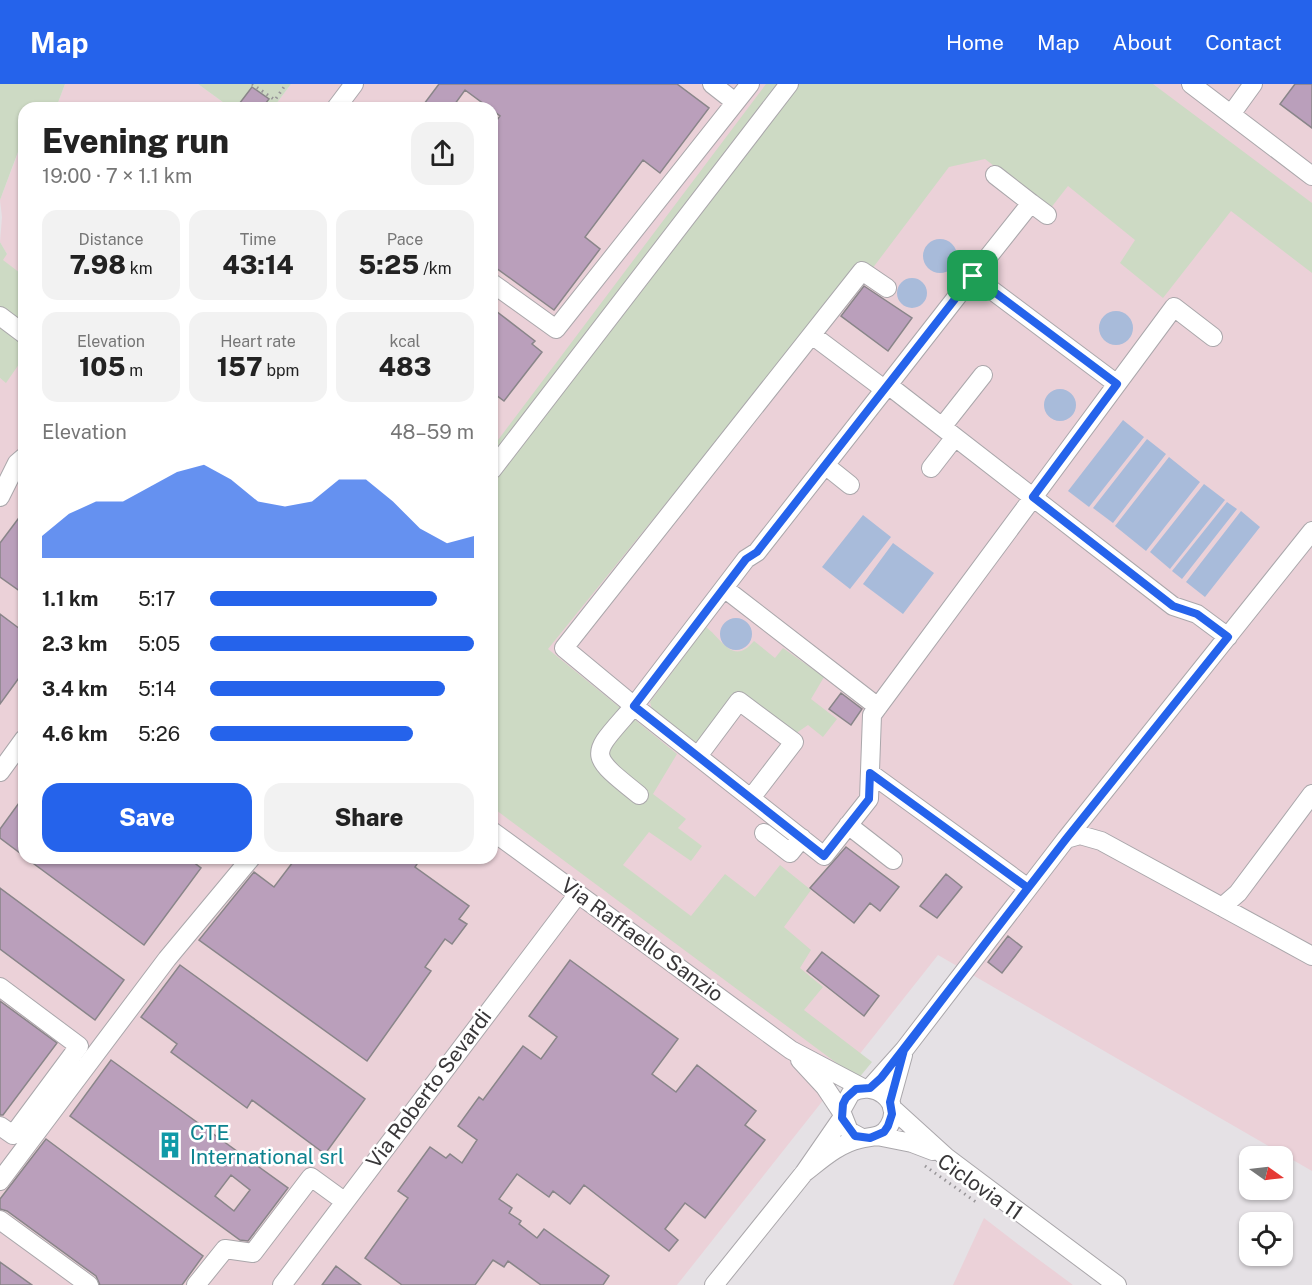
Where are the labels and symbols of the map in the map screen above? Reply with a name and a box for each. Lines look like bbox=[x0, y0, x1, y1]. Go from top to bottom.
pin bbox=[947, 250, 998, 301]
street label: Via Raffaello Sanzio bbox=[556, 872, 728, 1007]
street label: Via Roberto Sevardi bbox=[361, 1004, 496, 1173]
place label: CTE International srl bbox=[190, 1120, 344, 1169]
building icon: CTE International srl bbox=[155, 1130, 185, 1160]
north arrow bbox=[1239, 1146, 1293, 1200]
street label: Ciclovia 11 bbox=[933, 1148, 1028, 1225]

